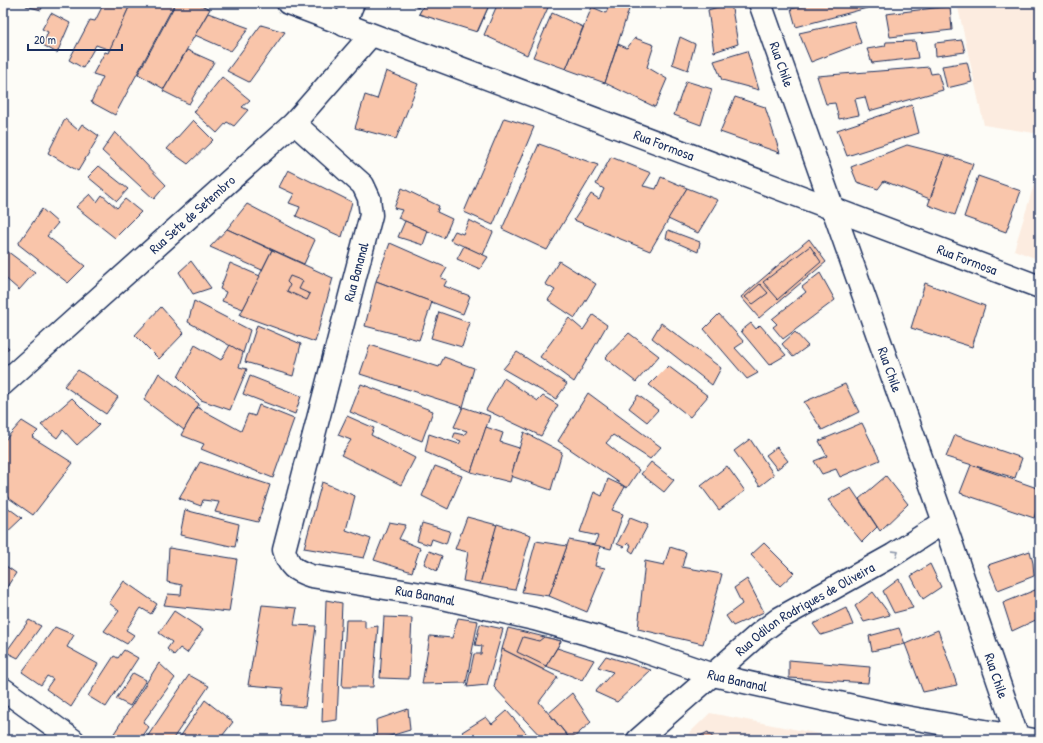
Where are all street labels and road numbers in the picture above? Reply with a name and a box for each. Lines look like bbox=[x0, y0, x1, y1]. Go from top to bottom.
street label: Rua Chile bbox=[765, 39, 799, 90]
street label: Rua Formosa bbox=[631, 125, 698, 165]
street label: Rua Sete de Setembro bbox=[145, 170, 239, 258]
street label: Rua Formosa bbox=[934, 239, 1001, 279]
street label: Rua Bananal bbox=[338, 240, 373, 304]
street label: Rua Chile bbox=[874, 344, 907, 395]
street label: Rua Odilon Rodrigues de Oliveira bbox=[731, 557, 878, 660]
street label: Rua Bananal bbox=[394, 580, 458, 610]
street label: Rua Chile bbox=[980, 650, 1014, 701]
street label: Rua Bananal bbox=[705, 664, 770, 696]

